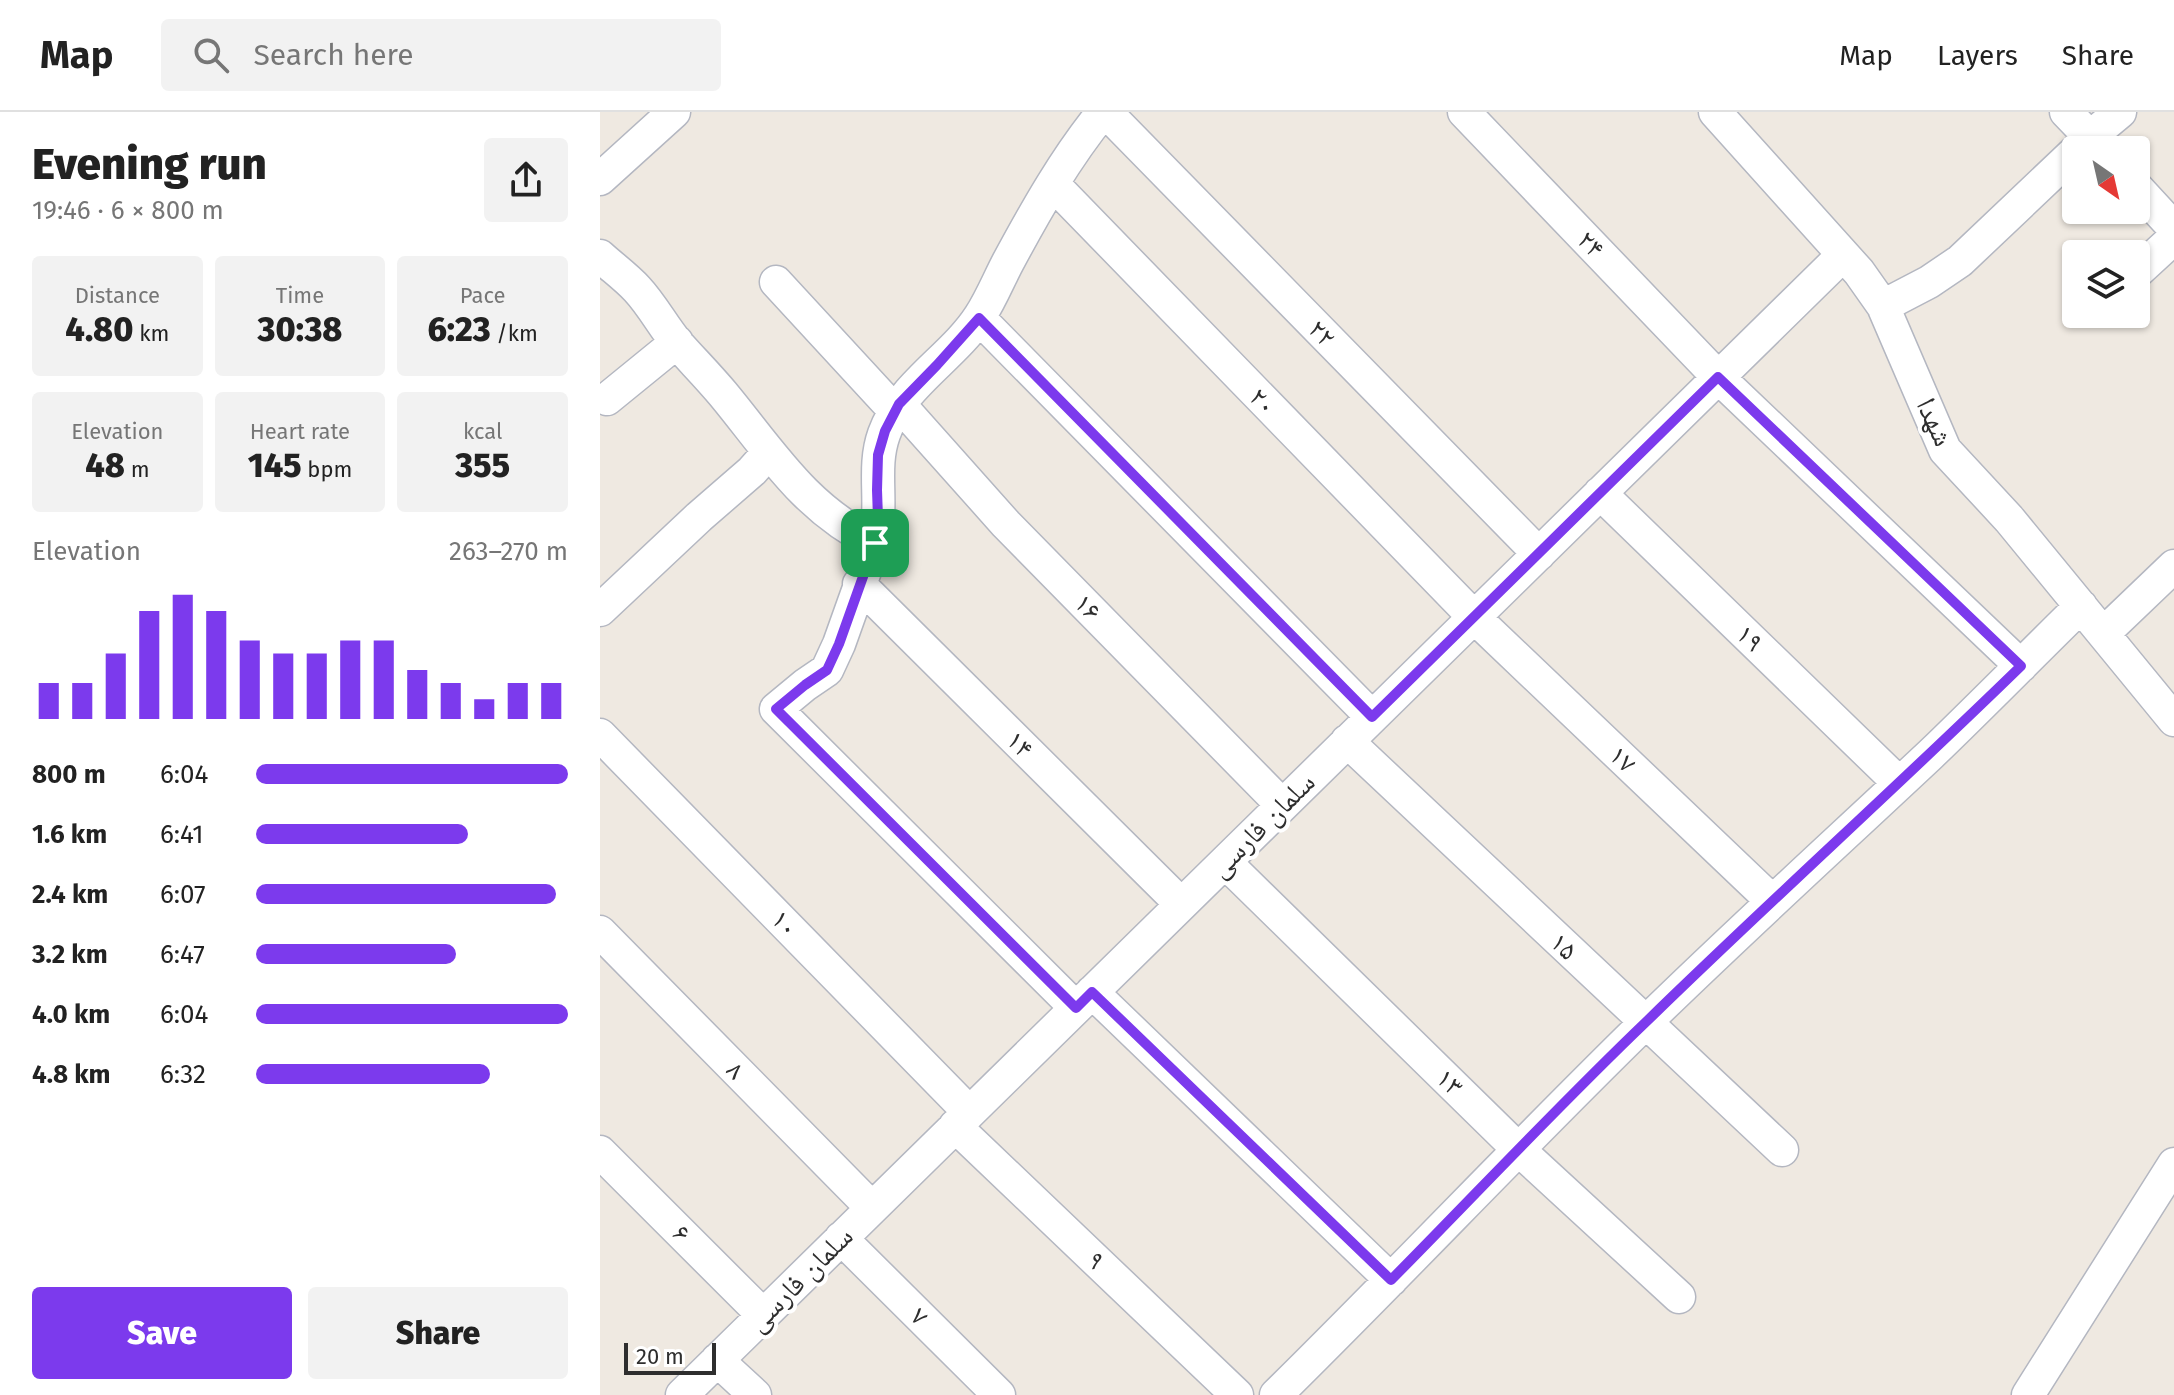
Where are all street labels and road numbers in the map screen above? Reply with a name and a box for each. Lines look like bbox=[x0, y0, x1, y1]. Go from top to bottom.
street label: ۲۴ bbox=[1570, 223, 1612, 265]
street label: ۲۲ bbox=[1301, 312, 1343, 354]
street label: ۲۰ bbox=[1242, 380, 1284, 422]
street label: شهدا bbox=[1910, 393, 1960, 451]
street label: ۱۶ bbox=[1067, 586, 1109, 628]
street label: ۱۹ bbox=[1729, 617, 1771, 659]
street label: ۱۴ bbox=[999, 723, 1041, 765]
street label: ۱۷ bbox=[1602, 738, 1644, 780]
street label: سلمان فارسی bbox=[1203, 766, 1322, 885]
street label: ۱۰ bbox=[764, 902, 806, 944]
street label: ۱۵ bbox=[1544, 925, 1584, 967]
street label: ۸ bbox=[720, 1054, 752, 1086]
street label: ۱۳ bbox=[1429, 1061, 1471, 1103]
street label: ۶ bbox=[666, 1217, 698, 1249]
street label: سلمان فارسی bbox=[741, 1220, 860, 1339]
street label: ۹ bbox=[1080, 1244, 1112, 1276]
street label: ۷ bbox=[904, 1300, 936, 1332]

